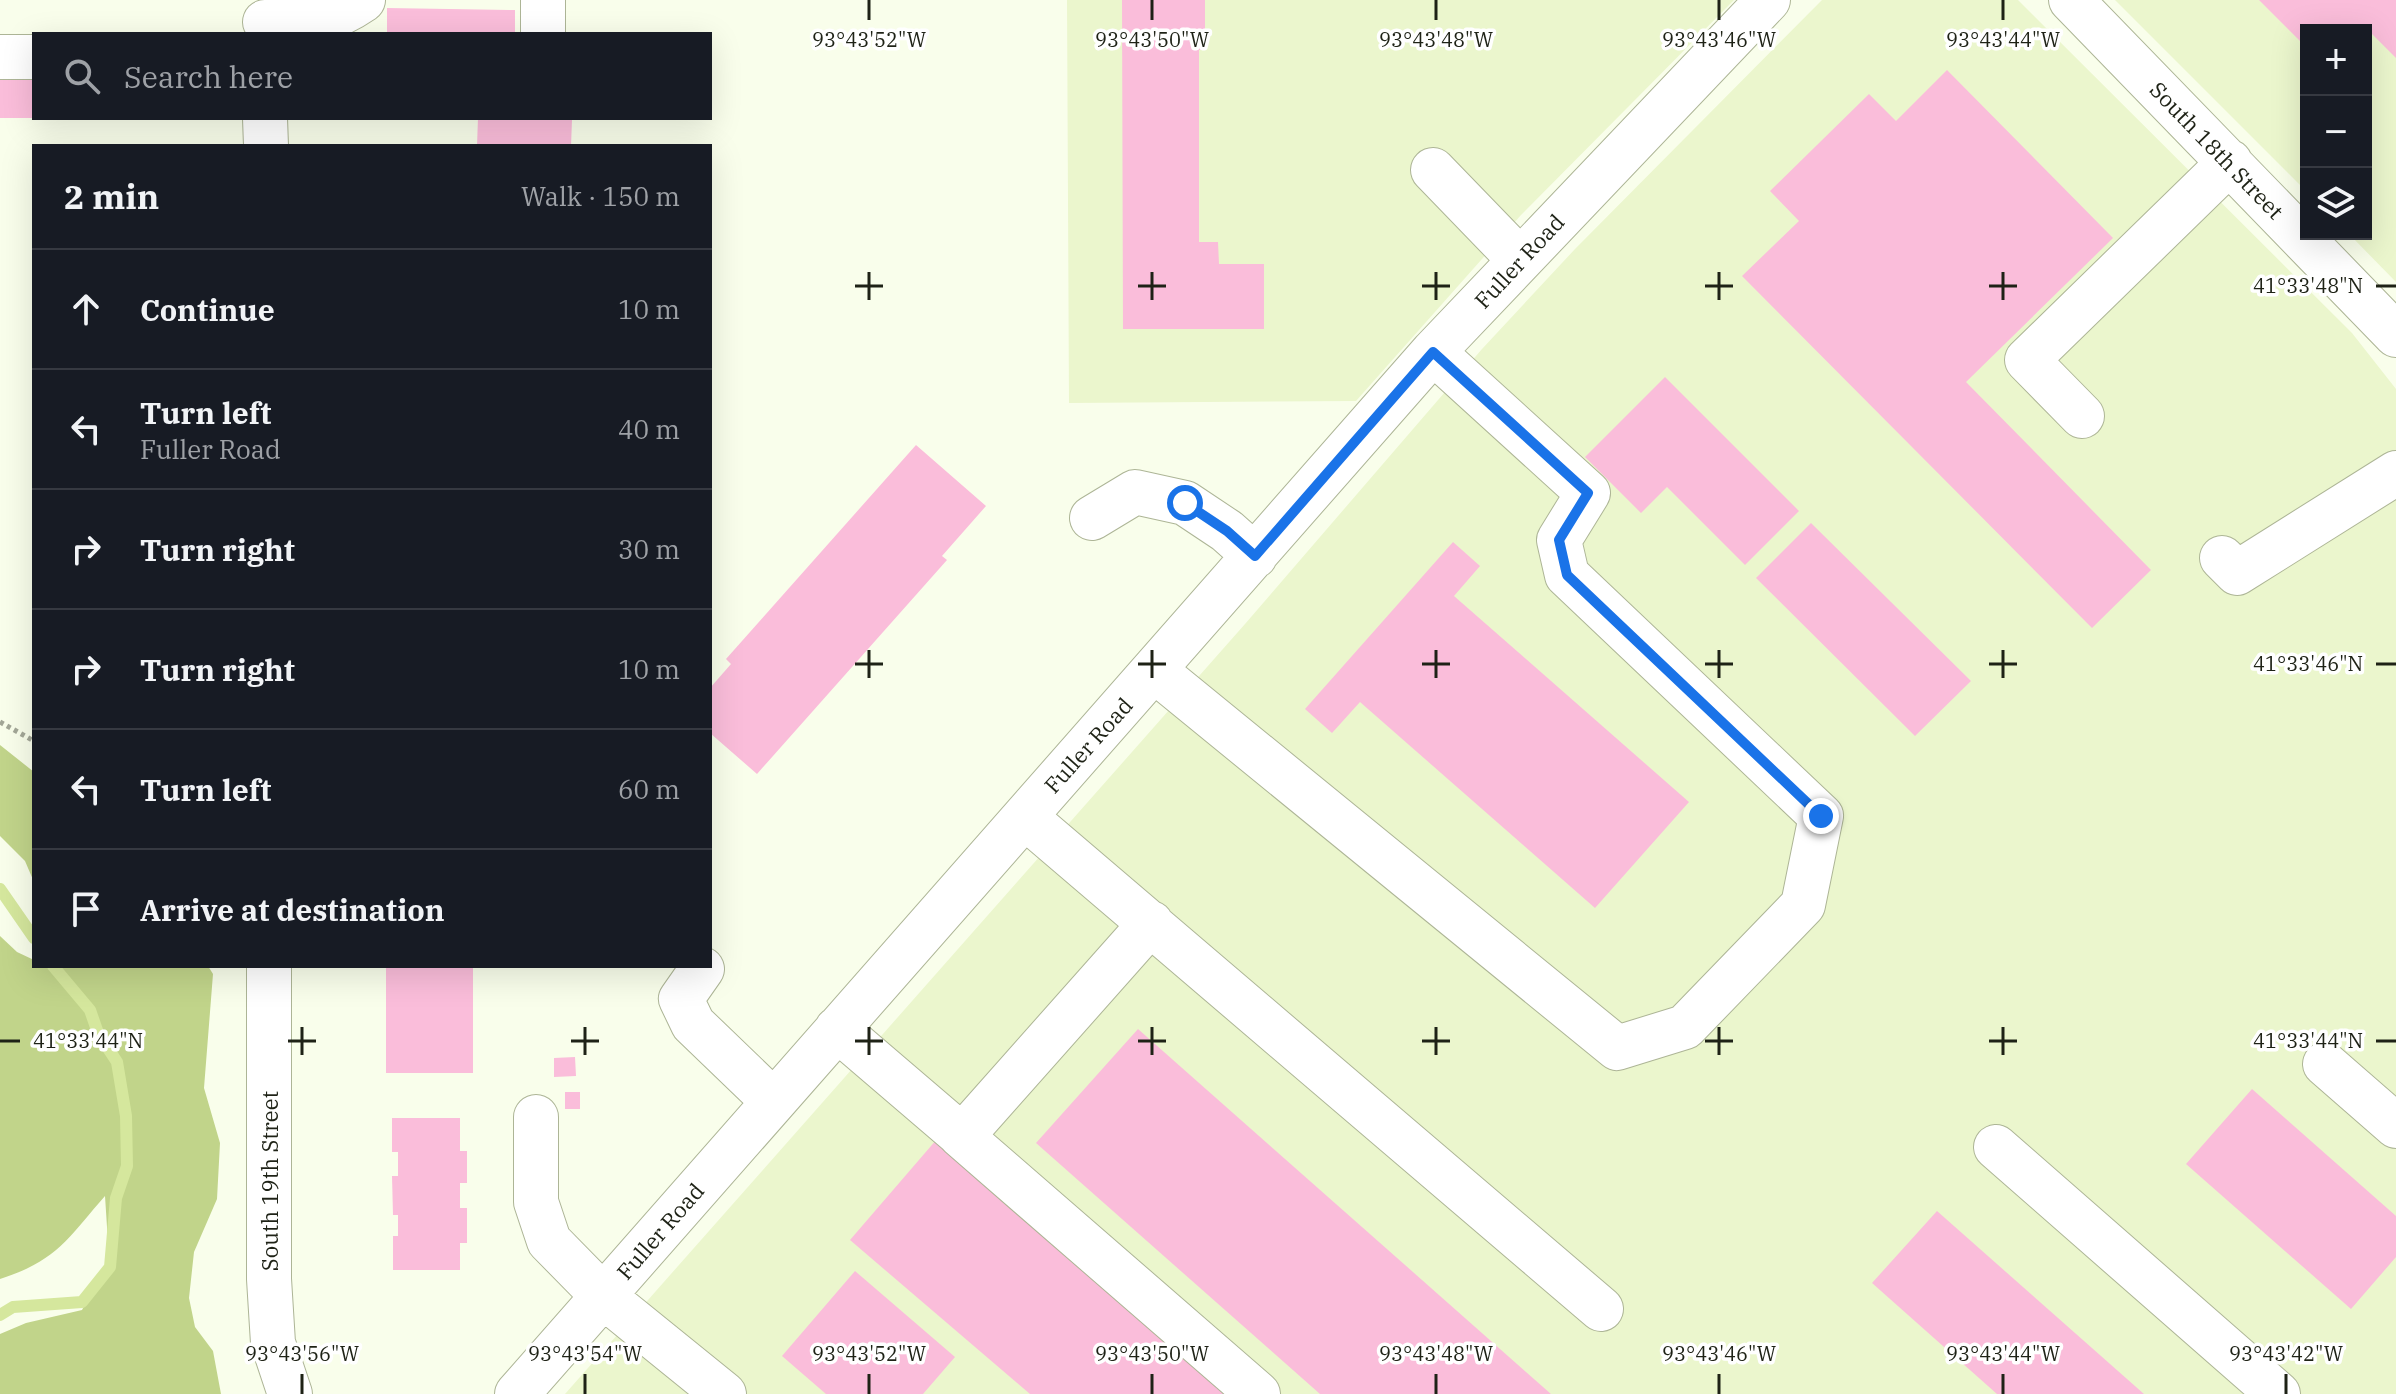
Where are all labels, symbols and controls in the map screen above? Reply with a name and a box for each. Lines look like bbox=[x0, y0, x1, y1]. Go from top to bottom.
map controls bbox=[2300, 24, 2372, 240]
button: + bbox=[2300, 24, 2372, 96]
text: 93°43'52"W bbox=[812, 26, 926, 53]
text: 93°43'50"W bbox=[1095, 26, 1209, 53]
text: 93°43'48"W bbox=[1379, 26, 1493, 53]
text: 93°43'46"W bbox=[1662, 26, 1776, 53]
text: 93°43'44"W bbox=[1946, 26, 2060, 53]
search box bbox=[32, 32, 712, 120]
icon: search bbox=[60, 54, 104, 98]
text: Search here bbox=[124, 57, 293, 96]
street label: South 18th Street bbox=[2144, 75, 2290, 225]
button: − bbox=[2300, 96, 2372, 168]
button: layers bbox=[2300, 168, 2372, 240]
text: 2 min bbox=[64, 174, 159, 218]
text: Walk · 150 m bbox=[521, 179, 680, 213]
street label: Fuller Road bbox=[1468, 208, 1570, 314]
text: 41°33'48"N bbox=[2253, 272, 2363, 299]
icon: ahead bbox=[64, 287, 108, 331]
text: Continue bbox=[140, 290, 275, 329]
text: 10 m bbox=[618, 292, 680, 326]
text: Turn left bbox=[140, 393, 272, 432]
icon: left bbox=[64, 407, 108, 451]
text: 40 m bbox=[618, 412, 680, 446]
text: Fuller Road bbox=[140, 432, 281, 466]
route start bbox=[1167, 485, 1203, 521]
icon: right bbox=[64, 527, 108, 571]
text: Turn right bbox=[140, 530, 295, 569]
text: 30 m bbox=[618, 532, 680, 566]
icon: right bbox=[64, 647, 108, 691]
text: Turn right bbox=[140, 650, 295, 689]
text: 41°33'46"N bbox=[2253, 650, 2363, 677]
text: 10 m bbox=[618, 652, 680, 686]
street label: Fuller Road bbox=[1037, 691, 1139, 799]
icon: left bbox=[64, 767, 108, 811]
text: Turn left bbox=[140, 770, 272, 809]
text: 60 m bbox=[618, 772, 680, 806]
route end bbox=[1803, 798, 1839, 834]
icon: arrive bbox=[64, 887, 108, 931]
text: Arrive at destination bbox=[140, 890, 445, 929]
text: 41°33'44"N bbox=[33, 1027, 143, 1054]
text: 41°33'44"N bbox=[2253, 1027, 2363, 1054]
street label: South 19th Street bbox=[255, 1091, 284, 1271]
street label: Fuller Road bbox=[610, 1177, 710, 1285]
text: 93°43'56"W bbox=[245, 1340, 359, 1367]
text: 93°43'54"W bbox=[528, 1340, 642, 1367]
text: 93°43'52"W bbox=[812, 1340, 926, 1367]
text: 93°43'50"W bbox=[1095, 1340, 1209, 1367]
text: 93°43'48"W bbox=[1379, 1340, 1493, 1367]
text: 93°43'46"W bbox=[1662, 1340, 1776, 1367]
text: 93°43'44"W bbox=[1946, 1340, 2060, 1367]
text: 93°43'42"W bbox=[2229, 1340, 2343, 1367]

